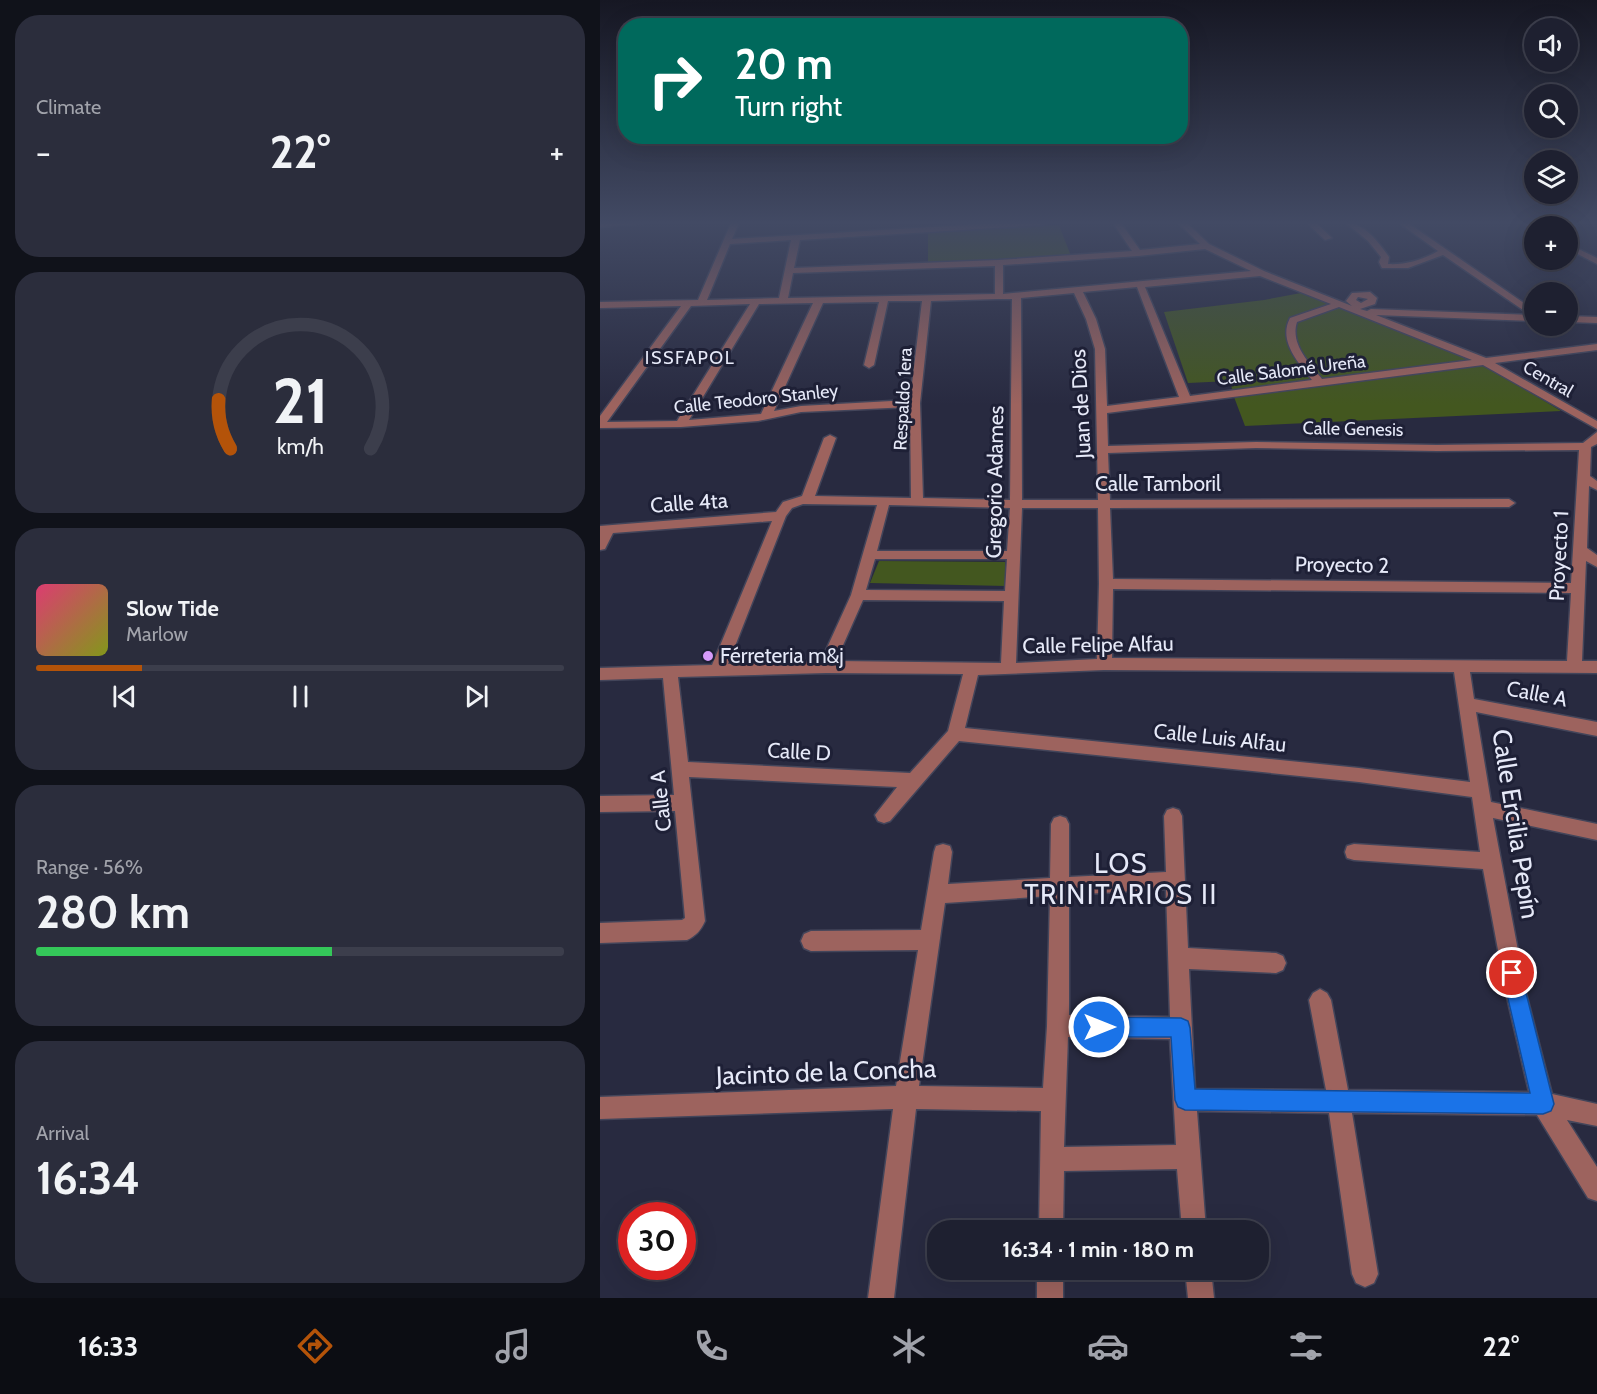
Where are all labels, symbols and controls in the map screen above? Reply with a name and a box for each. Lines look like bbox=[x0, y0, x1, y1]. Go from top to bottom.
map controls bbox=[1524, 18, 1578, 336]
button: sound bbox=[1524, 18, 1578, 72]
text: 20 m bbox=[735, 38, 833, 90]
icon: right bbox=[636, 42, 714, 120]
button: search bbox=[1524, 84, 1578, 138]
text: Turn right bbox=[735, 90, 842, 123]
text: Climate bbox=[36, 95, 101, 119]
text: 22° bbox=[270, 125, 330, 179]
text: − bbox=[36, 132, 51, 172]
text: + bbox=[549, 132, 564, 172]
button: layers bbox=[1524, 150, 1578, 204]
button: + bbox=[1524, 216, 1578, 270]
button: − bbox=[1524, 282, 1578, 336]
district label: ISSFAPOL bbox=[645, 347, 735, 369]
street label: Respaldo 1era bbox=[889, 347, 917, 451]
street label: Juan de Dios bbox=[1065, 348, 1096, 460]
street label: Calle Salomé Ureña bbox=[1215, 350, 1367, 390]
street label: Central bbox=[1519, 356, 1578, 403]
text: 21 bbox=[272, 364, 328, 440]
street label: Calle Teodoro Stanley bbox=[673, 379, 839, 419]
street label: Gregorio Adames bbox=[981, 405, 1008, 559]
street label: Calle Genesis bbox=[1303, 417, 1403, 441]
text: km/h bbox=[277, 434, 323, 460]
street label: Calle Tamboril bbox=[1095, 471, 1221, 496]
street label: Calle 4ta bbox=[649, 487, 729, 518]
street label: Proyecto 1 bbox=[1544, 510, 1573, 602]
street label: Proyecto 2 bbox=[1295, 551, 1389, 578]
text: Slow Tide bbox=[126, 595, 219, 622]
text: Marlow bbox=[126, 622, 188, 646]
street label: Calle Felipe Alfau bbox=[1022, 631, 1174, 658]
place label: Férreteria m&j bbox=[720, 643, 844, 669]
marker: Férreteria m&j bbox=[701, 649, 715, 663]
street label: Calle A bbox=[1505, 675, 1570, 712]
icon: previous bbox=[108, 680, 141, 713]
icon: pause bbox=[284, 680, 317, 713]
icon: next bbox=[460, 680, 493, 713]
street label: Calle Luis Alfau bbox=[1152, 718, 1288, 757]
street label: Calle Ercilia Pepín bbox=[1485, 727, 1547, 921]
street label: Calle D bbox=[767, 737, 831, 766]
street label: Calle A bbox=[645, 769, 676, 833]
district label: LOS TRINITARIOS II bbox=[1024, 847, 1218, 911]
text: Range · 56% bbox=[36, 855, 143, 879]
text: 280 km bbox=[36, 885, 190, 939]
pin bbox=[1486, 947, 1537, 998]
icon: arrive bbox=[1495, 956, 1528, 989]
position arrow bbox=[1067, 995, 1131, 1059]
street label: Jacinto de la Concha bbox=[714, 1052, 937, 1092]
text: Arrival bbox=[36, 1121, 89, 1145]
text: 16:34 bbox=[36, 1151, 140, 1205]
speed limit sign: 30 bbox=[618, 1202, 696, 1280]
text: 16:34 · 1 min · 180 m bbox=[1002, 1236, 1194, 1263]
icon: directions bbox=[294, 1325, 336, 1367]
icon: music bbox=[492, 1325, 534, 1367]
icon: phone bbox=[690, 1325, 732, 1367]
icon: climate bbox=[888, 1325, 930, 1367]
icon: car bbox=[1087, 1325, 1129, 1367]
icon: filters bbox=[1285, 1325, 1327, 1367]
text: 16:33 bbox=[78, 1330, 138, 1363]
text: 22° bbox=[1483, 1330, 1519, 1363]

